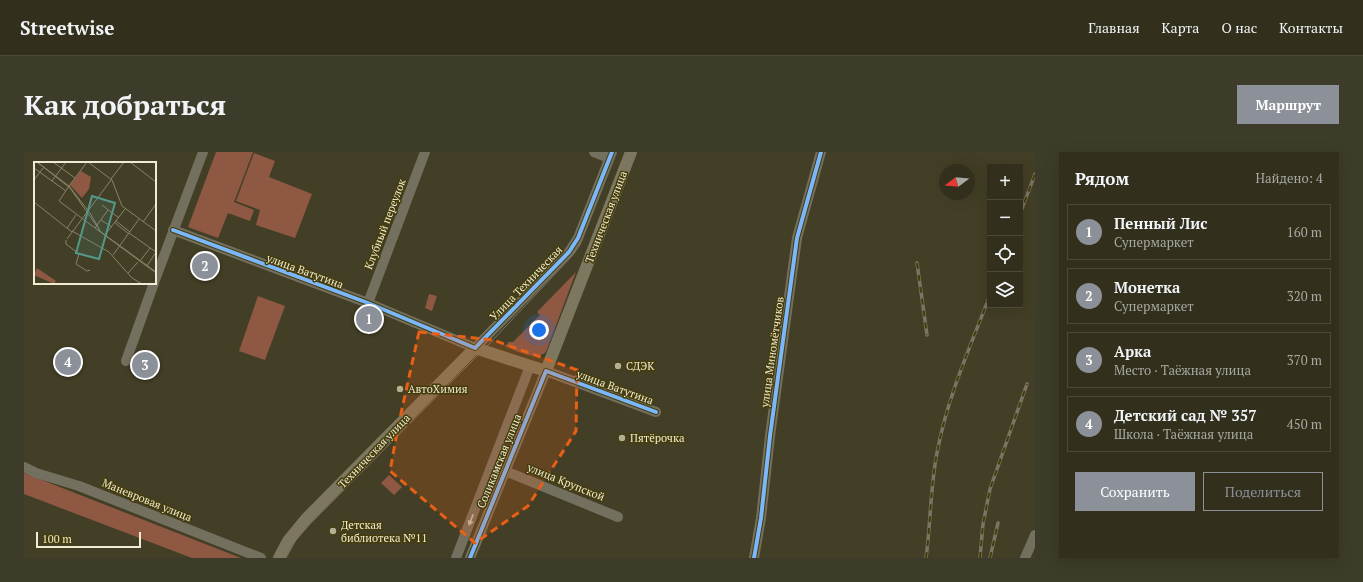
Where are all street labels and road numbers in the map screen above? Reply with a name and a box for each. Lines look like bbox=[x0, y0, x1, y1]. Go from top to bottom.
street label: Техническая улица bbox=[582, 168, 630, 265]
street label: Клубный переулок bbox=[361, 177, 409, 271]
street label: Улица Техническая bbox=[487, 243, 565, 323]
street label: улица Ватутина bbox=[264, 250, 346, 292]
street label: улица Миномётчиков bbox=[757, 296, 787, 409]
street label: улица Ватутина bbox=[574, 366, 656, 408]
street label: Техническая улица bbox=[335, 411, 413, 491]
street label: Соликамская улица bbox=[474, 411, 524, 510]
street label: улица Крупской bbox=[524, 460, 607, 504]
street label: Маневровая улица bbox=[100, 476, 194, 525]

